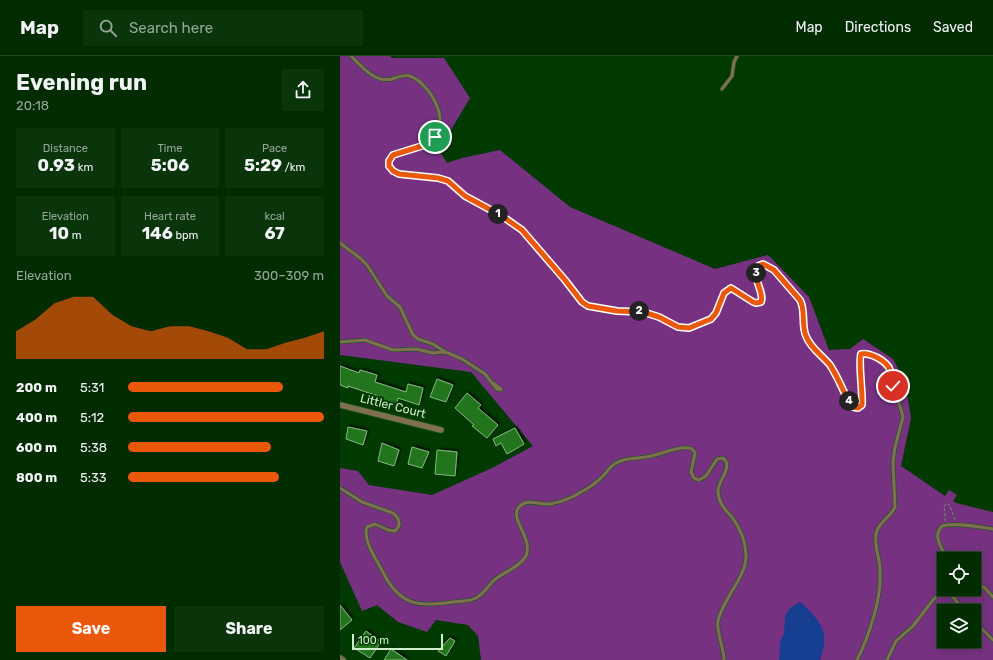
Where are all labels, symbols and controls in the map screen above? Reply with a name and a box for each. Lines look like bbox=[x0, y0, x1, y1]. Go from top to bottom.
search box bbox=[83, 10, 363, 46]
text: Map bbox=[20, 16, 59, 39]
icon: search bbox=[97, 17, 119, 39]
text: Search here bbox=[129, 19, 213, 37]
text: Map bbox=[796, 19, 823, 36]
text: Directions bbox=[845, 19, 911, 36]
text: Saved bbox=[933, 19, 973, 36]
text: Evening run bbox=[16, 69, 147, 96]
button: share bbox=[282, 69, 324, 111]
text: 20:18 bbox=[16, 98, 49, 113]
pin bbox=[418, 120, 452, 154]
icon: arrive bbox=[424, 126, 446, 148]
text: Distance bbox=[43, 142, 88, 155]
text: Time bbox=[158, 142, 182, 155]
text: Pace bbox=[262, 142, 287, 155]
text: 0.93 bbox=[37, 155, 75, 175]
text: 5:06 bbox=[151, 155, 189, 175]
text: 5:29 bbox=[244, 155, 282, 175]
text: km bbox=[75, 161, 93, 174]
text: /km bbox=[282, 161, 305, 174]
pin: 1 bbox=[488, 204, 508, 224]
text: 1 bbox=[495, 207, 501, 220]
text: Elevation bbox=[42, 210, 89, 223]
text: Heart rate bbox=[144, 210, 196, 223]
text: kcal bbox=[265, 210, 285, 223]
text: 10 bbox=[49, 223, 69, 243]
text: 146 bbox=[142, 223, 173, 243]
text: 67 bbox=[265, 223, 285, 243]
text: m bbox=[69, 229, 82, 242]
text: bpm bbox=[173, 229, 198, 242]
pin: 3 bbox=[746, 263, 766, 283]
text: 3 bbox=[752, 266, 760, 279]
text: Elevation bbox=[16, 268, 72, 283]
text: 300–309 m bbox=[254, 268, 324, 283]
pin: 2 bbox=[629, 301, 649, 321]
text: 2 bbox=[635, 304, 643, 317]
pin bbox=[876, 369, 910, 403]
icon: check bbox=[882, 375, 904, 397]
text: 200 m bbox=[16, 380, 57, 395]
text: 5:31 bbox=[80, 380, 104, 395]
street label: Littler Court bbox=[359, 391, 428, 421]
pin: 4 bbox=[839, 391, 859, 411]
text: 4 bbox=[845, 394, 853, 407]
text: 400 m bbox=[16, 410, 57, 425]
text: 5:12 bbox=[80, 410, 104, 425]
text: 600 m bbox=[16, 440, 57, 455]
text: 5:38 bbox=[80, 440, 107, 455]
text: 800 m bbox=[16, 470, 57, 485]
text: 5:33 bbox=[80, 470, 107, 485]
map controls bbox=[937, 552, 981, 648]
button: locate bbox=[937, 552, 981, 596]
button: layers bbox=[937, 604, 981, 648]
button: Save bbox=[16, 606, 166, 652]
button: Share bbox=[174, 606, 324, 652]
scale bar bbox=[352, 632, 443, 651]
text: 100 m bbox=[358, 634, 389, 647]

